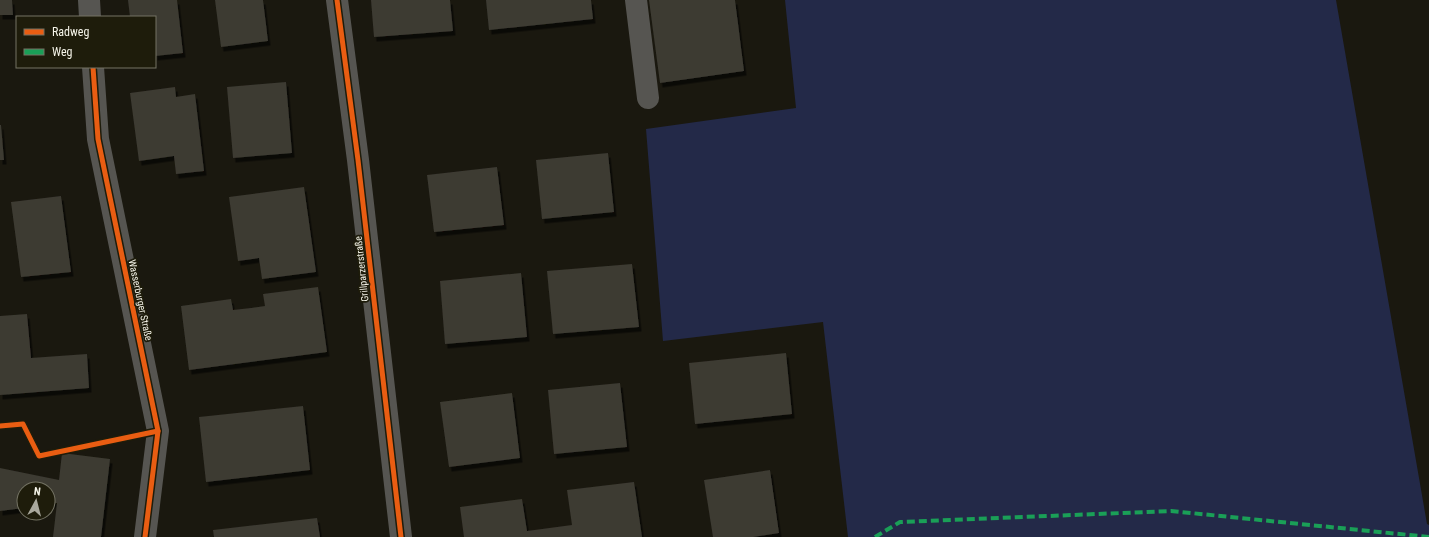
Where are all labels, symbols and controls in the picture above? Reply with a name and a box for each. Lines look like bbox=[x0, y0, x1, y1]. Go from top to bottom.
legend bbox=[16, 16, 156, 68]
text: Radweg bbox=[52, 25, 89, 39]
text: Weg bbox=[52, 45, 73, 59]
street label: Grillparzerstraße bbox=[353, 235, 370, 302]
street label: Wasserburger Straße bbox=[127, 259, 155, 342]
north arrow bbox=[16, 481, 56, 521]
text: N bbox=[33, 485, 42, 498]

